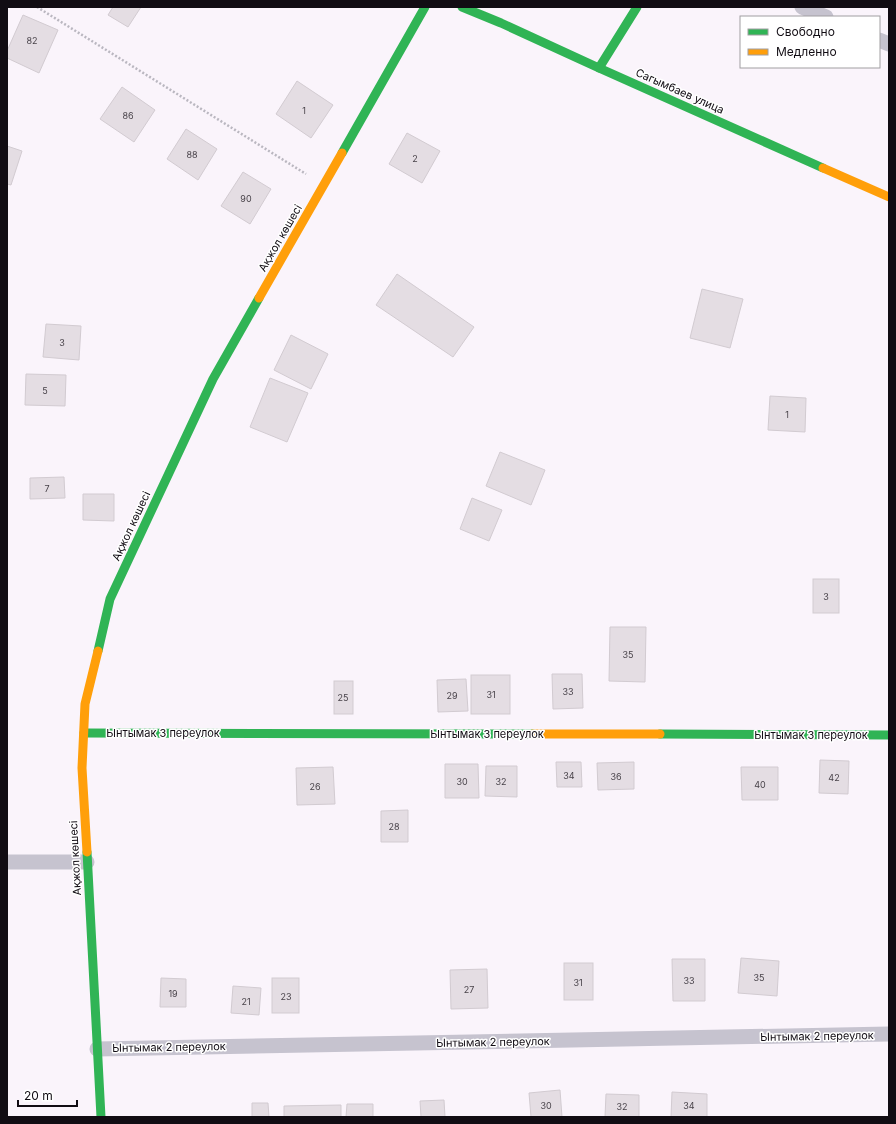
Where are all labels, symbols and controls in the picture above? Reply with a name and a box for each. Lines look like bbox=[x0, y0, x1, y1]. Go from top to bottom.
legend bbox=[740, 16, 880, 68]
text: Свободно bbox=[776, 24, 835, 39]
house number: 82 bbox=[26, 35, 38, 46]
text: Медленно bbox=[776, 44, 837, 59]
street label: Сагымбаев улица bbox=[634, 65, 726, 117]
house number: 1 bbox=[302, 105, 306, 116]
house number: 86 bbox=[122, 110, 134, 121]
house number: 88 bbox=[186, 149, 198, 160]
house number: 2 bbox=[412, 153, 418, 164]
house number: 90 bbox=[240, 193, 252, 204]
street label: Ақжол көшесі bbox=[255, 202, 305, 274]
house number: 3 bbox=[59, 337, 65, 348]
house number: 5 bbox=[42, 385, 48, 396]
house number: 1 bbox=[785, 409, 789, 420]
house number: 7 bbox=[44, 483, 50, 494]
street label: Ақжол көшесі bbox=[109, 489, 153, 563]
house number: 3 bbox=[823, 591, 829, 602]
house number: 35 bbox=[622, 649, 634, 660]
house number: 33 bbox=[562, 686, 574, 697]
house number: 31 bbox=[486, 689, 496, 700]
house number: 29 bbox=[446, 690, 458, 701]
house number: 25 bbox=[338, 692, 348, 703]
street label: Ынтымак 3 переулок bbox=[106, 726, 220, 740]
street label: Ынтымак 3 переулок bbox=[430, 727, 544, 741]
street label: Ынтымак 3 переулок bbox=[754, 728, 868, 742]
house number: 34 bbox=[563, 770, 575, 781]
house number: 36 bbox=[610, 771, 622, 782]
house number: 42 bbox=[828, 772, 840, 783]
house number: 30 bbox=[456, 776, 468, 787]
house number: 32 bbox=[495, 776, 507, 787]
house number: 40 bbox=[754, 779, 766, 790]
house number: 26 bbox=[309, 781, 321, 792]
street label: Ақжол көшесі bbox=[66, 820, 84, 896]
house number: 28 bbox=[388, 821, 400, 832]
house number: 35 bbox=[753, 972, 765, 983]
house number: 33 bbox=[683, 975, 695, 986]
house number: 31 bbox=[573, 977, 583, 988]
house number: 27 bbox=[464, 984, 474, 995]
house number: 19 bbox=[168, 988, 178, 999]
house number: 23 bbox=[280, 991, 292, 1002]
house number: 21 bbox=[241, 996, 251, 1007]
street label: Ынтымак 2 переулок bbox=[760, 1028, 874, 1044]
street label: Ынтымак 2 переулок bbox=[436, 1034, 550, 1050]
street label: Ынтымак 2 переулок bbox=[112, 1039, 226, 1055]
scale bar bbox=[18, 1082, 77, 1108]
text: 20 m bbox=[24, 1088, 53, 1103]
house number: 30 bbox=[540, 1100, 552, 1111]
house number: 34 bbox=[683, 1100, 695, 1111]
house number: 32 bbox=[616, 1101, 628, 1112]

